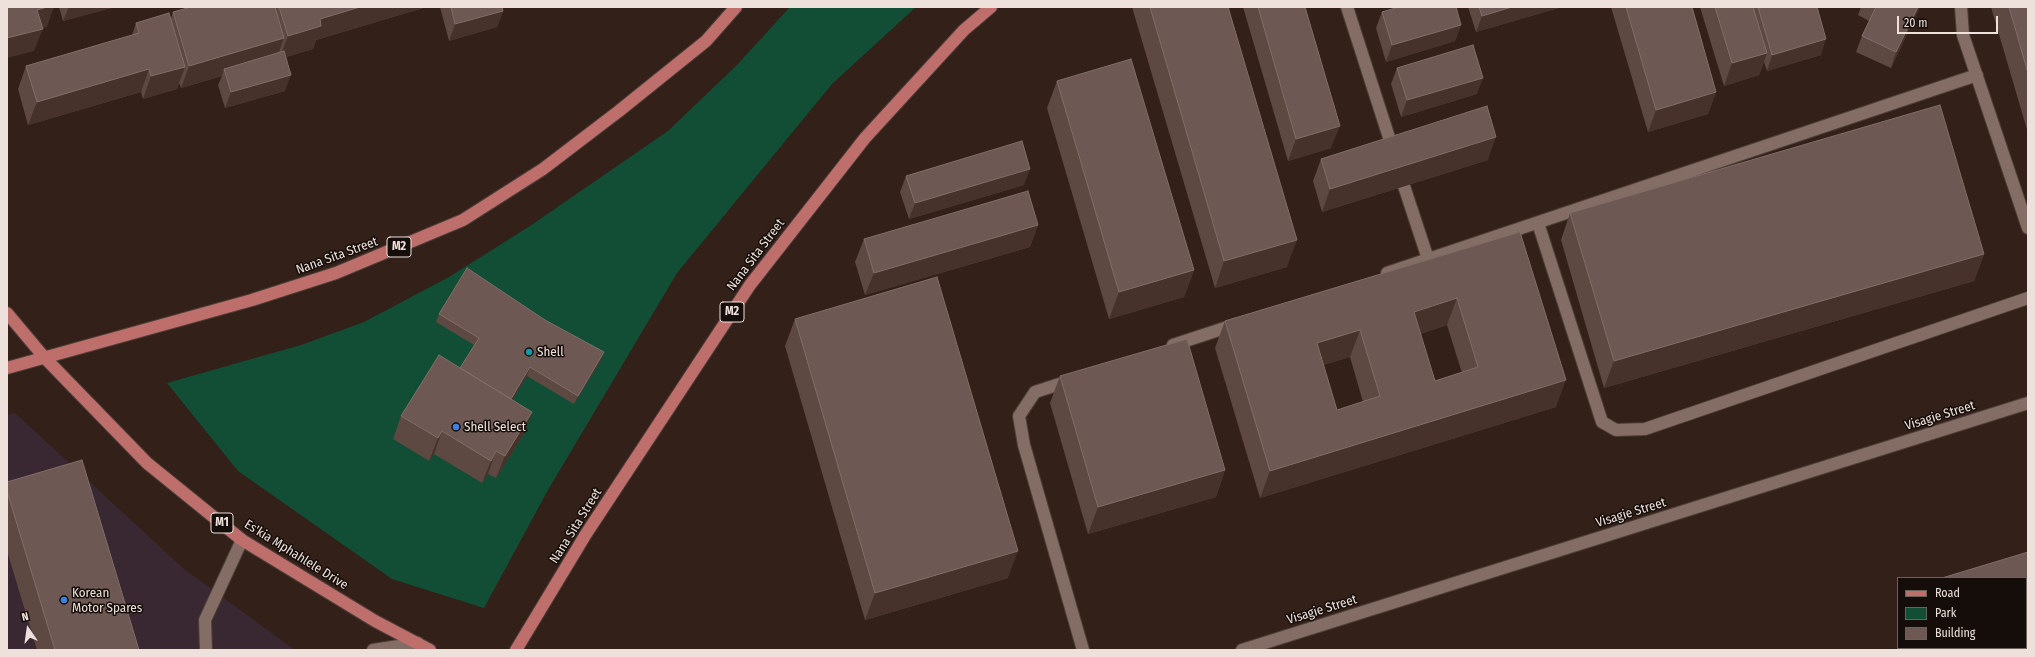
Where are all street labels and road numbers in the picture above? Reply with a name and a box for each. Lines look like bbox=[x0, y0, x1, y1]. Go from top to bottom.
street label: Nana Sita Street bbox=[724, 216, 788, 294]
street label: Nana Sita Street bbox=[294, 234, 380, 278]
road number: M2 bbox=[387, 237, 411, 257]
road number: M2 bbox=[720, 302, 744, 322]
street label: Visagie Street bbox=[1903, 398, 1977, 434]
street label: Nana Sita Street bbox=[547, 485, 605, 567]
street label: Visagie Street bbox=[1594, 495, 1668, 531]
road number: M1 bbox=[211, 513, 233, 533]
street label: Es'kia Mphahlele Drive bbox=[241, 517, 351, 593]
street label: Visagie Street bbox=[1285, 592, 1359, 628]

